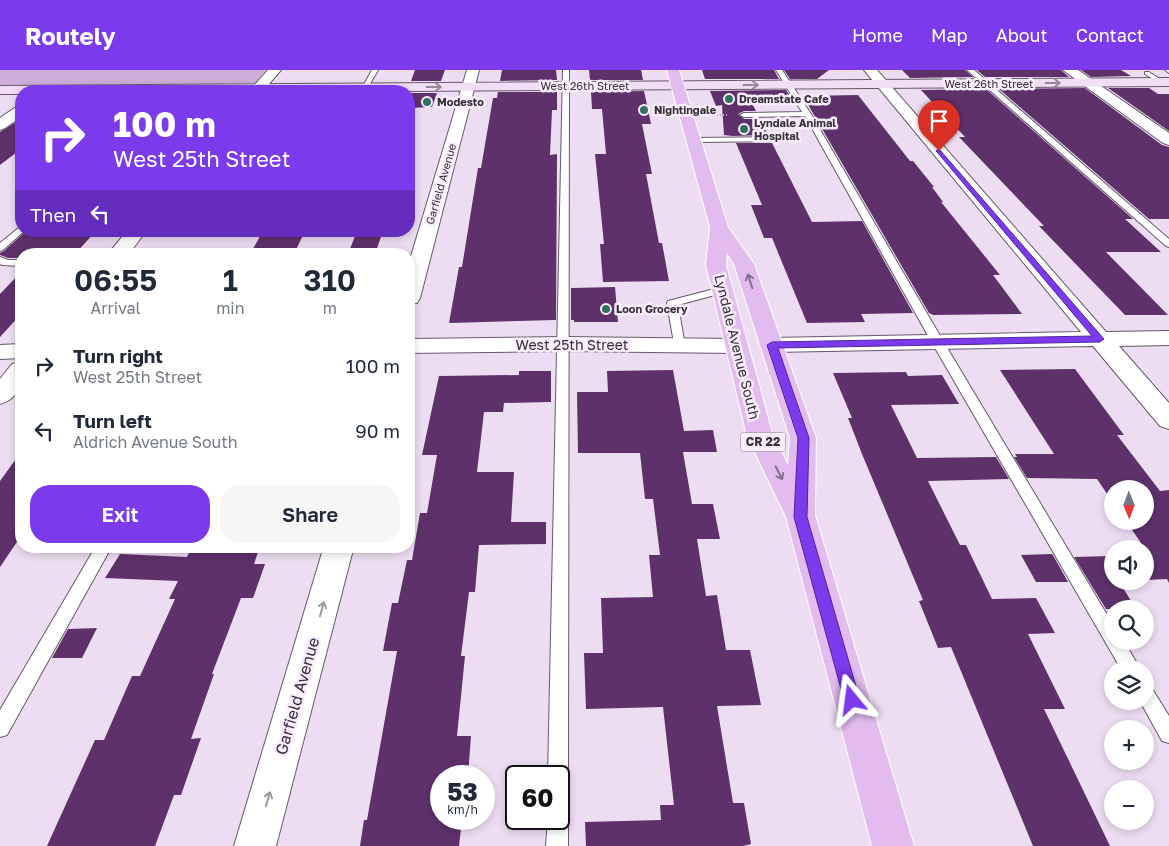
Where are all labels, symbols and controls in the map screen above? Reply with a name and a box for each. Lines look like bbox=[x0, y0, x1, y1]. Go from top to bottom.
text: Routely bbox=[25, 21, 116, 50]
text: Home bbox=[852, 24, 903, 46]
text: Map bbox=[931, 24, 968, 46]
text: About bbox=[996, 24, 1048, 46]
text: Contact bbox=[1076, 24, 1144, 46]
street label: West 26th Street bbox=[945, 77, 1034, 90]
one-way arrow bbox=[1044, 78, 1060, 88]
street label: West 26th Street bbox=[541, 79, 630, 92]
one-way arrow bbox=[742, 80, 759, 90]
one-way arrow bbox=[425, 82, 441, 92]
place label: Dreamstate Cafe bbox=[739, 92, 829, 105]
marker: Dreamstate Cafe bbox=[723, 93, 735, 105]
place label: Modesto bbox=[437, 95, 484, 108]
marker: Modesto bbox=[421, 96, 433, 108]
pin bbox=[918, 100, 960, 151]
text: 100 m bbox=[113, 103, 216, 145]
place label: Nightingale bbox=[654, 103, 717, 116]
marker: Nightingale bbox=[638, 104, 650, 116]
icon: right bbox=[30, 105, 95, 170]
icon: arrive bbox=[925, 107, 953, 135]
place label: Lyndale Animal Hospital bbox=[754, 116, 836, 142]
marker: Lyndale Animal Hospital bbox=[738, 123, 750, 135]
street label: Garfield Avenue bbox=[423, 142, 458, 226]
text: West 25th Street bbox=[113, 145, 290, 172]
icon: left bbox=[86, 200, 114, 228]
text: Then bbox=[30, 203, 76, 226]
text: 06:55 bbox=[74, 262, 157, 298]
text: 1 bbox=[223, 262, 238, 298]
text: 310 bbox=[304, 262, 356, 298]
street label: Lyndale Avenue South bbox=[711, 273, 764, 421]
one-way arrow bbox=[745, 274, 754, 289]
text: Arrival bbox=[91, 298, 141, 318]
text: min bbox=[216, 298, 245, 318]
text: m bbox=[323, 298, 337, 318]
place label: Loon Grocery bbox=[616, 302, 688, 315]
marker: Loon Grocery bbox=[600, 303, 612, 315]
street label: West 25th Street bbox=[516, 336, 628, 353]
text: Turn right bbox=[73, 344, 163, 367]
icon: right bbox=[30, 352, 58, 380]
text: 100 m bbox=[346, 354, 400, 377]
text: West 25th Street bbox=[73, 367, 202, 387]
text: Turn left bbox=[73, 409, 152, 432]
icon: left bbox=[30, 417, 58, 445]
text: 90 m bbox=[355, 419, 400, 442]
text: Aldrich Avenue South bbox=[73, 432, 238, 452]
road number: CR 22 bbox=[740, 432, 786, 452]
one-way arrow bbox=[774, 466, 784, 481]
north arrow bbox=[1104, 480, 1154, 530]
map controls bbox=[1104, 480, 1154, 830]
button: Exit bbox=[30, 485, 210, 543]
button: Share bbox=[220, 485, 400, 543]
button: sound bbox=[1104, 540, 1154, 590]
button: search bbox=[1104, 600, 1154, 650]
one-way arrow bbox=[317, 601, 327, 617]
street label: Garfield Avenue bbox=[271, 635, 323, 757]
button: layers bbox=[1104, 660, 1154, 710]
position arrow bbox=[825, 673, 877, 725]
button: + bbox=[1104, 720, 1154, 770]
speed limit sign: 60 bbox=[505, 765, 570, 830]
text: 53 bbox=[447, 776, 478, 807]
button: − bbox=[1104, 780, 1154, 830]
one-way arrow bbox=[264, 791, 274, 807]
text: km/h bbox=[447, 802, 478, 817]

